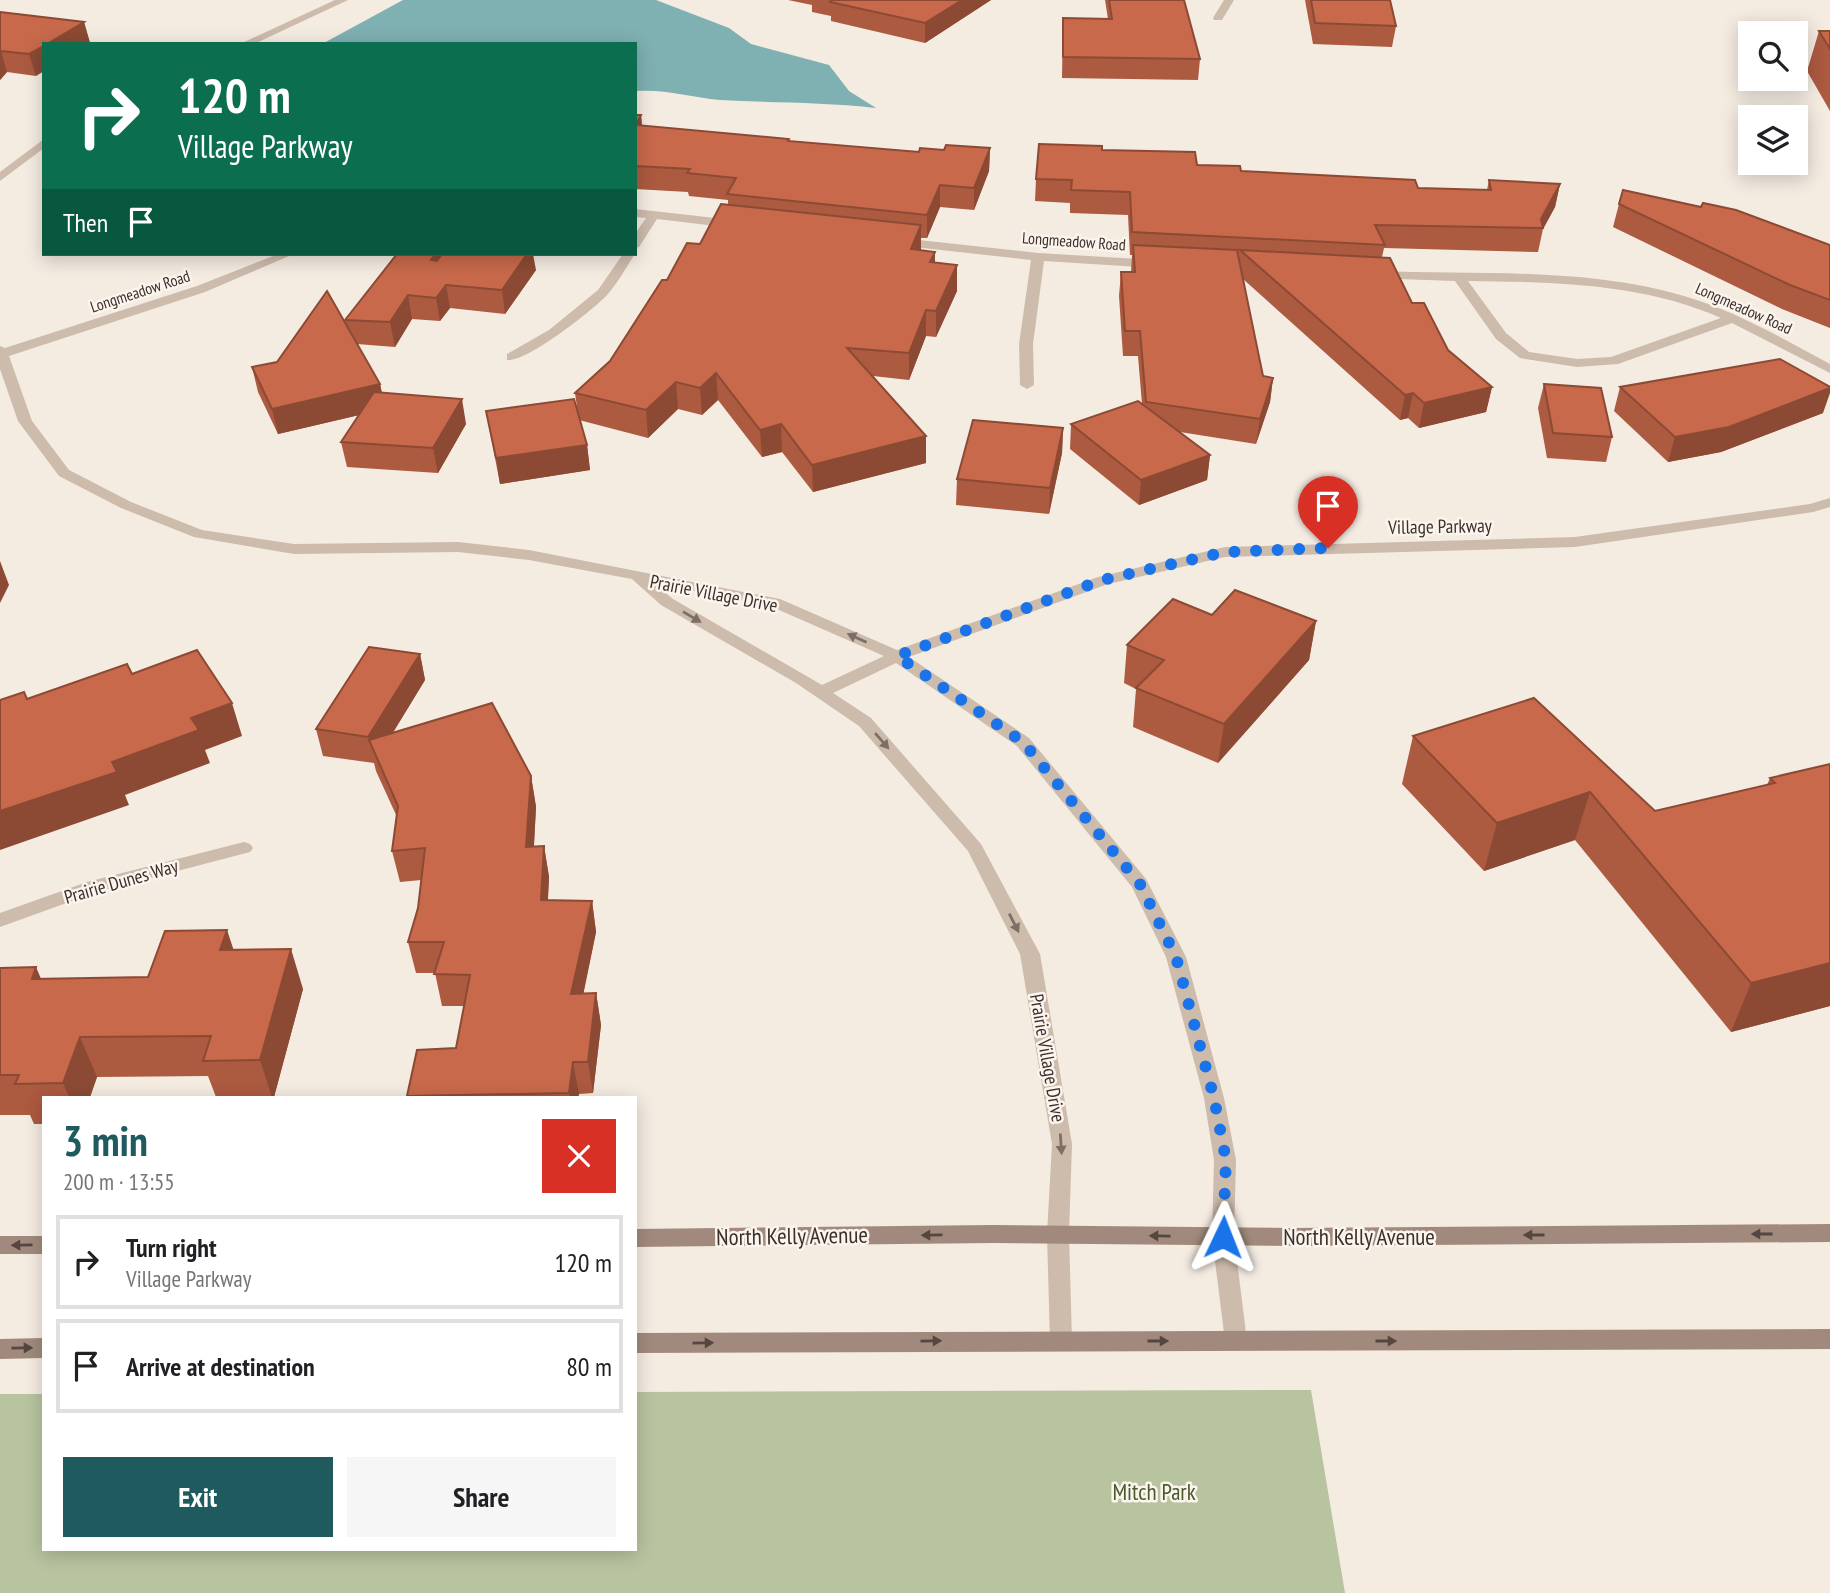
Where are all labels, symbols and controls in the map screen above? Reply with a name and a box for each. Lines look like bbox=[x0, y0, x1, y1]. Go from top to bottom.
map controls bbox=[1738, 21, 1808, 175]
button: search bbox=[1738, 21, 1808, 91]
text: 120 m bbox=[178, 63, 291, 127]
icon: right bbox=[63, 70, 154, 161]
button: layers bbox=[1738, 105, 1808, 175]
text: Village Parkway bbox=[178, 125, 353, 167]
icon: arrive bbox=[122, 203, 160, 241]
text: Then bbox=[63, 206, 108, 239]
street label: Longmeadow Road bbox=[1022, 227, 1127, 255]
street label: Longmeadow Road bbox=[88, 265, 192, 317]
street label: Longmeadow Road bbox=[1693, 278, 1796, 338]
pin bbox=[1298, 476, 1358, 548]
icon: arrive bbox=[1309, 487, 1347, 525]
street label: Village Parkway bbox=[1387, 513, 1493, 539]
street label: Prairie Village Drive bbox=[648, 569, 780, 617]
one-way arrow bbox=[682, 611, 701, 624]
one-way arrow bbox=[847, 632, 867, 644]
one-way arrow bbox=[873, 732, 889, 749]
street label: Prairie Dunes Way bbox=[61, 853, 182, 909]
one-way arrow bbox=[1008, 914, 1020, 934]
street label: Prairie Village Drive bbox=[1025, 992, 1071, 1124]
text: 3 min bbox=[63, 1113, 148, 1168]
button: close bbox=[542, 1119, 616, 1193]
one-way arrow bbox=[1056, 1134, 1067, 1156]
text: 200 m · 13:55 bbox=[63, 1167, 175, 1196]
position arrow bbox=[1186, 1200, 1260, 1274]
street label: North Kelly Avenue bbox=[716, 1220, 868, 1251]
street label: North Kelly Avenue bbox=[1283, 1222, 1435, 1251]
one-way arrow bbox=[1751, 1228, 1773, 1240]
one-way arrow bbox=[921, 1229, 943, 1240]
one-way arrow bbox=[1523, 1229, 1545, 1241]
one-way arrow bbox=[1149, 1230, 1171, 1242]
text: Turn right bbox=[126, 1231, 217, 1264]
one-way arrow bbox=[11, 1239, 33, 1251]
icon: right bbox=[67, 1243, 105, 1281]
text: 120 m bbox=[554, 1246, 612, 1279]
text: Village Parkway bbox=[126, 1264, 251, 1293]
one-way arrow bbox=[920, 1335, 942, 1346]
one-way arrow bbox=[1148, 1335, 1170, 1347]
one-way arrow bbox=[1375, 1335, 1397, 1346]
one-way arrow bbox=[693, 1337, 715, 1348]
one-way arrow bbox=[11, 1343, 33, 1354]
icon: arrive bbox=[67, 1347, 105, 1385]
text: Arrive at destination bbox=[126, 1350, 315, 1383]
text: 80 m bbox=[566, 1350, 612, 1383]
button: Exit bbox=[63, 1457, 333, 1537]
button: Share bbox=[347, 1457, 616, 1537]
park label: Mitch Park bbox=[1112, 1477, 1196, 1506]

